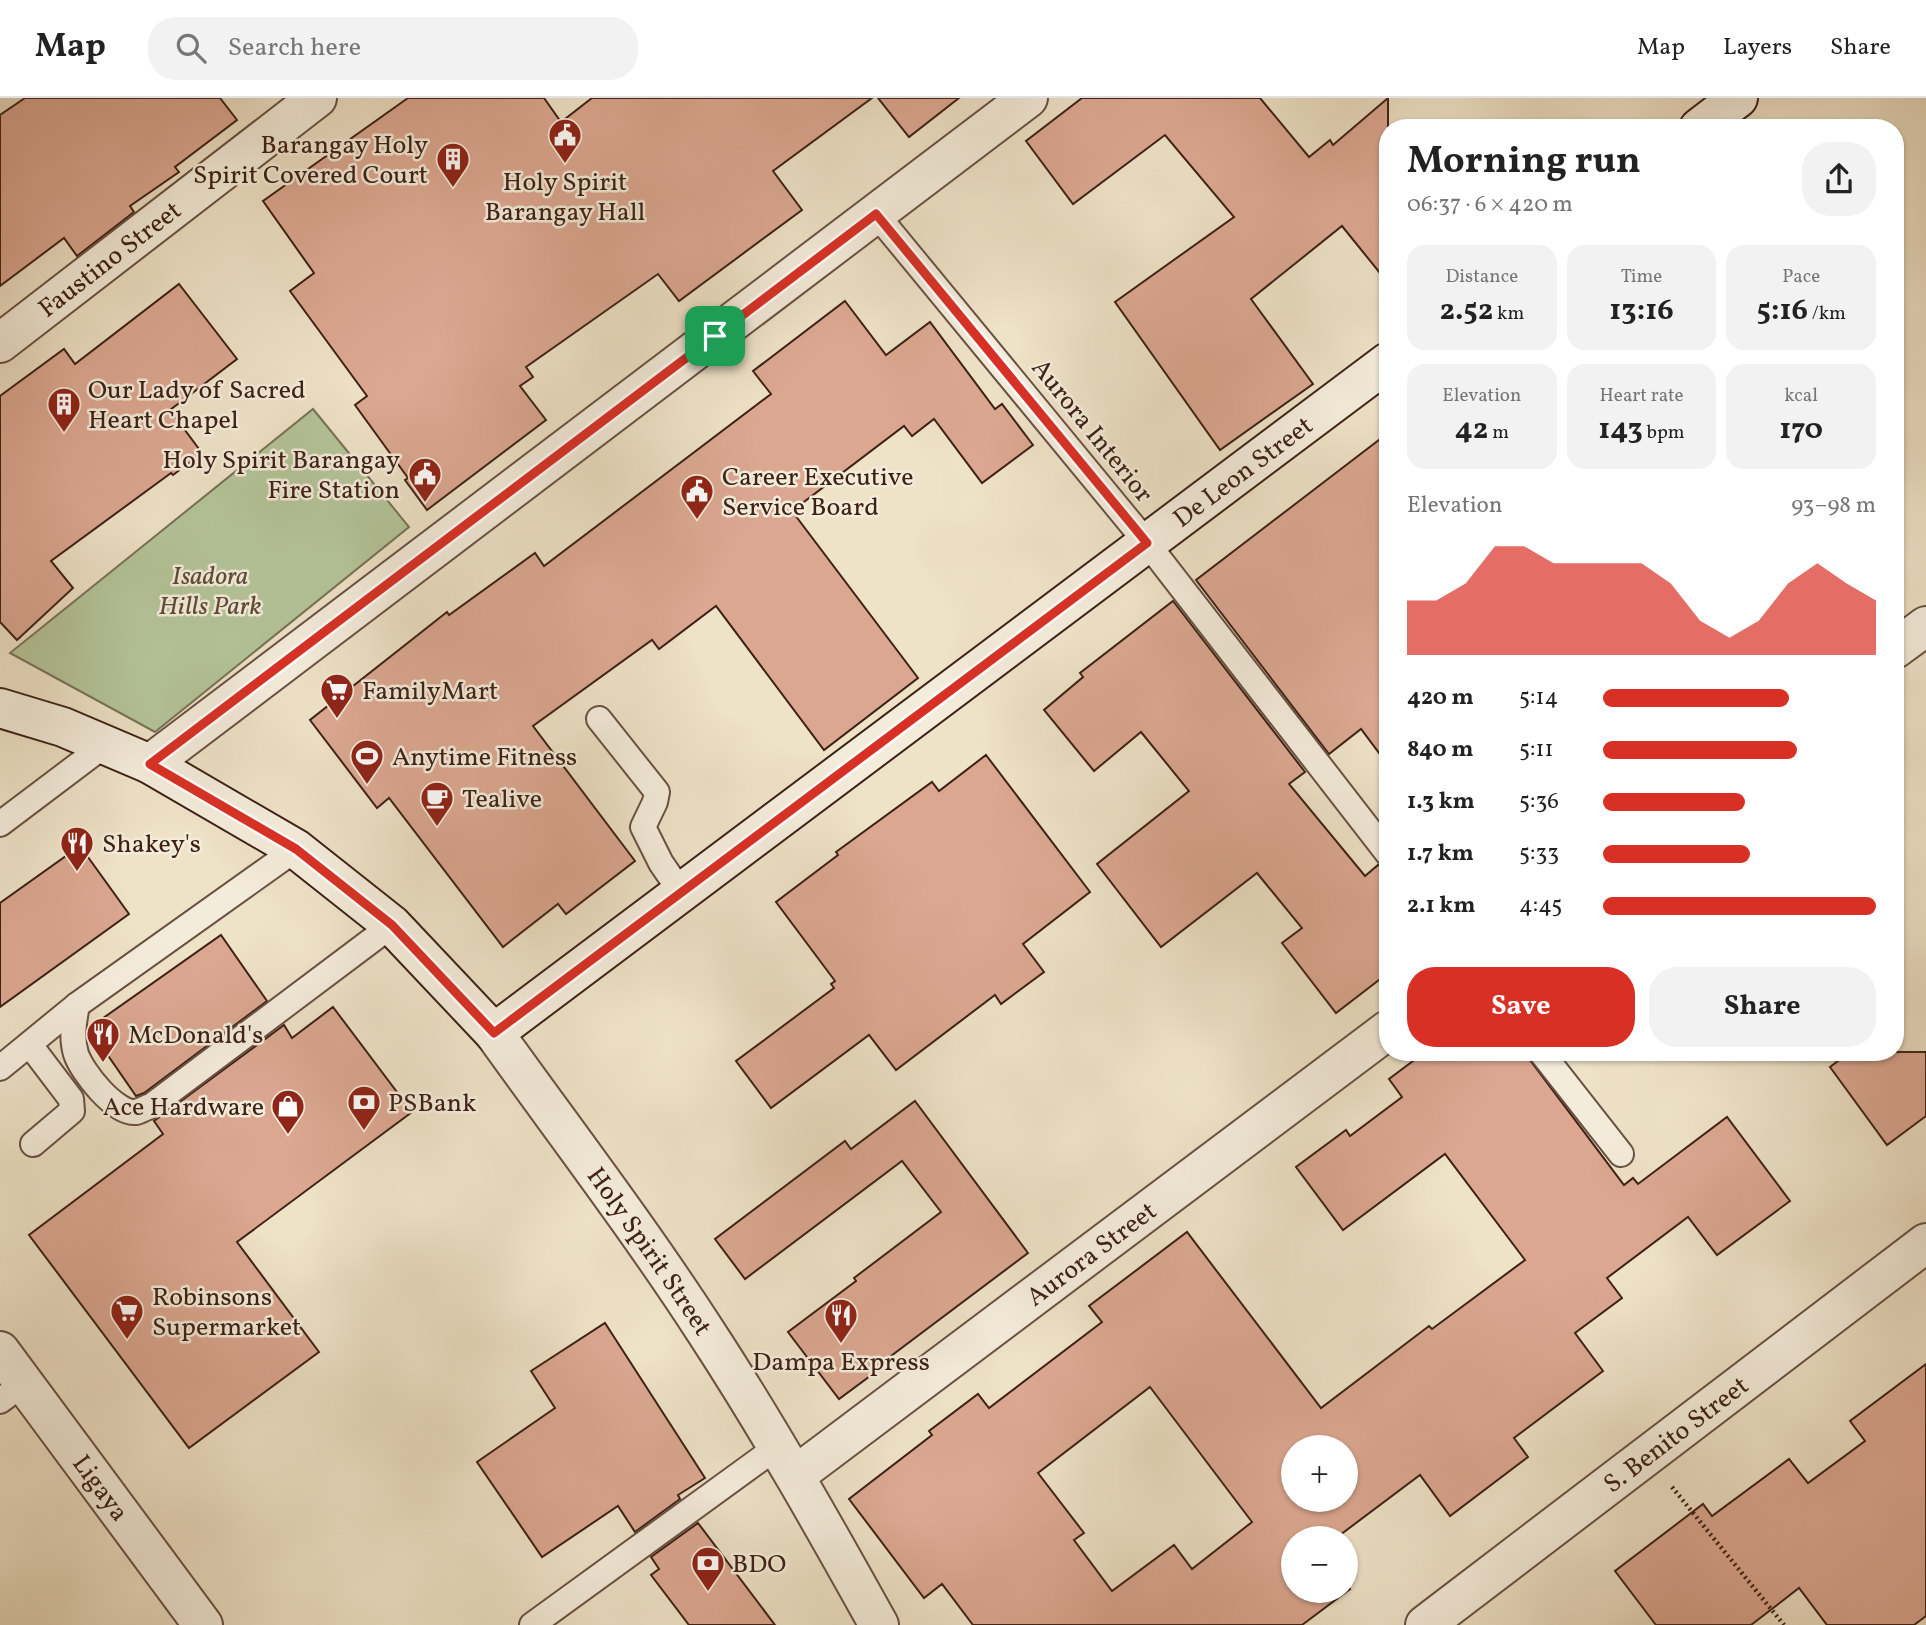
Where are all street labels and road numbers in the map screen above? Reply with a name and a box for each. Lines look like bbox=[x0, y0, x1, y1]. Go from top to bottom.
street label: Faustino Street bbox=[31, 193, 189, 327]
street label: Aurora Interior bbox=[1022, 352, 1161, 511]
street label: De Leon Street bbox=[1166, 409, 1321, 537]
street label: Holy Spirit Street bbox=[577, 1160, 720, 1343]
street label: Aurora Street bbox=[1020, 1194, 1165, 1316]
street label: S. Benito Street bbox=[1597, 1369, 1757, 1503]
street label: Ligaya bbox=[63, 1448, 136, 1530]

